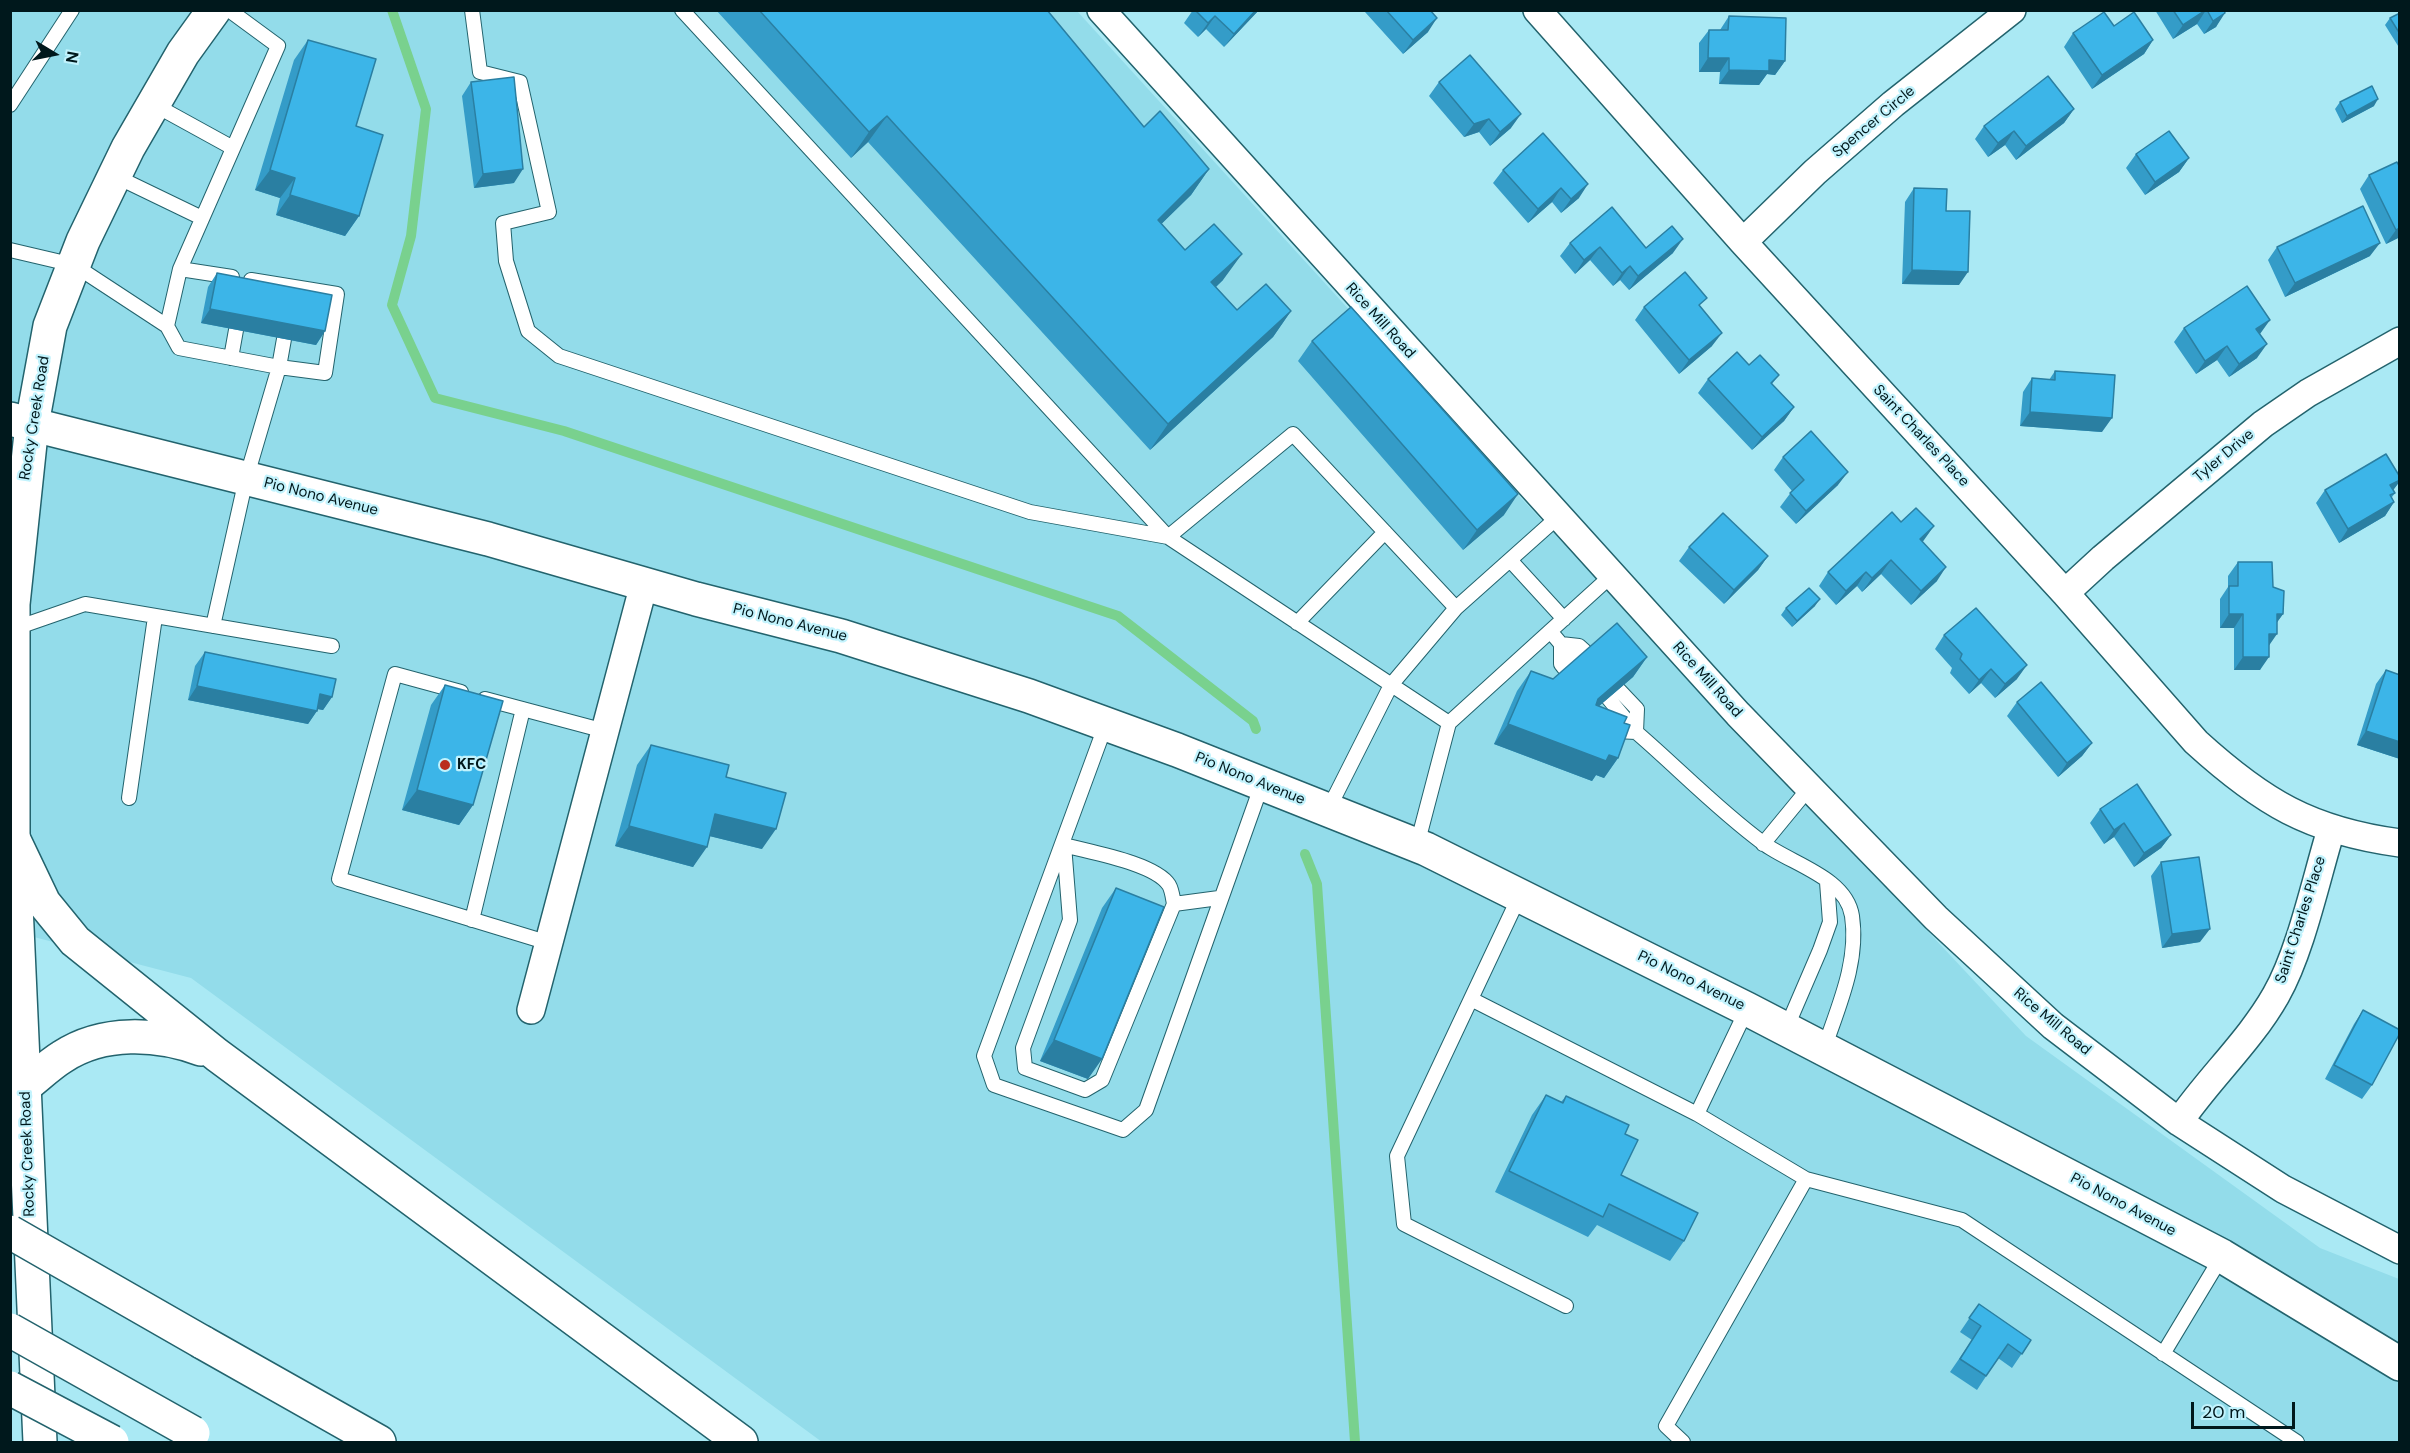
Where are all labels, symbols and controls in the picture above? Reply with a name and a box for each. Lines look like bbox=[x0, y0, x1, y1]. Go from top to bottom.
north arrow bbox=[24, 24, 84, 84]
text: N bbox=[61, 50, 84, 65]
street label: Spencer Circle bbox=[1829, 82, 1919, 162]
street label: Rice Mill Road bbox=[1341, 280, 1419, 362]
street label: Rocky Creek Road bbox=[16, 355, 54, 481]
street label: Saint Charles Place bbox=[1869, 381, 1973, 491]
street label: Tyler Drive bbox=[2190, 426, 2258, 486]
street label: Pio Nono Avenue bbox=[262, 474, 380, 520]
street label: Pio Nono Avenue bbox=[731, 600, 849, 646]
street label: Rice Mill Road bbox=[1668, 639, 1746, 721]
street label: Pio Nono Avenue bbox=[1192, 749, 1308, 809]
place label: KFC bbox=[457, 756, 486, 774]
marker: KFC bbox=[438, 758, 452, 772]
street label: Saint Charles Place bbox=[2272, 854, 2330, 986]
street label: Pio Nono Avenue bbox=[1635, 947, 1747, 1015]
street label: Rice Mill Road bbox=[2010, 984, 2094, 1060]
street label: Rocky Creek Road bbox=[17, 1091, 39, 1217]
street label: Pio Nono Avenue bbox=[2067, 1170, 2179, 1240]
scale bar bbox=[2194, 1390, 2298, 1428]
text: 20 m bbox=[2202, 1400, 2245, 1424]

